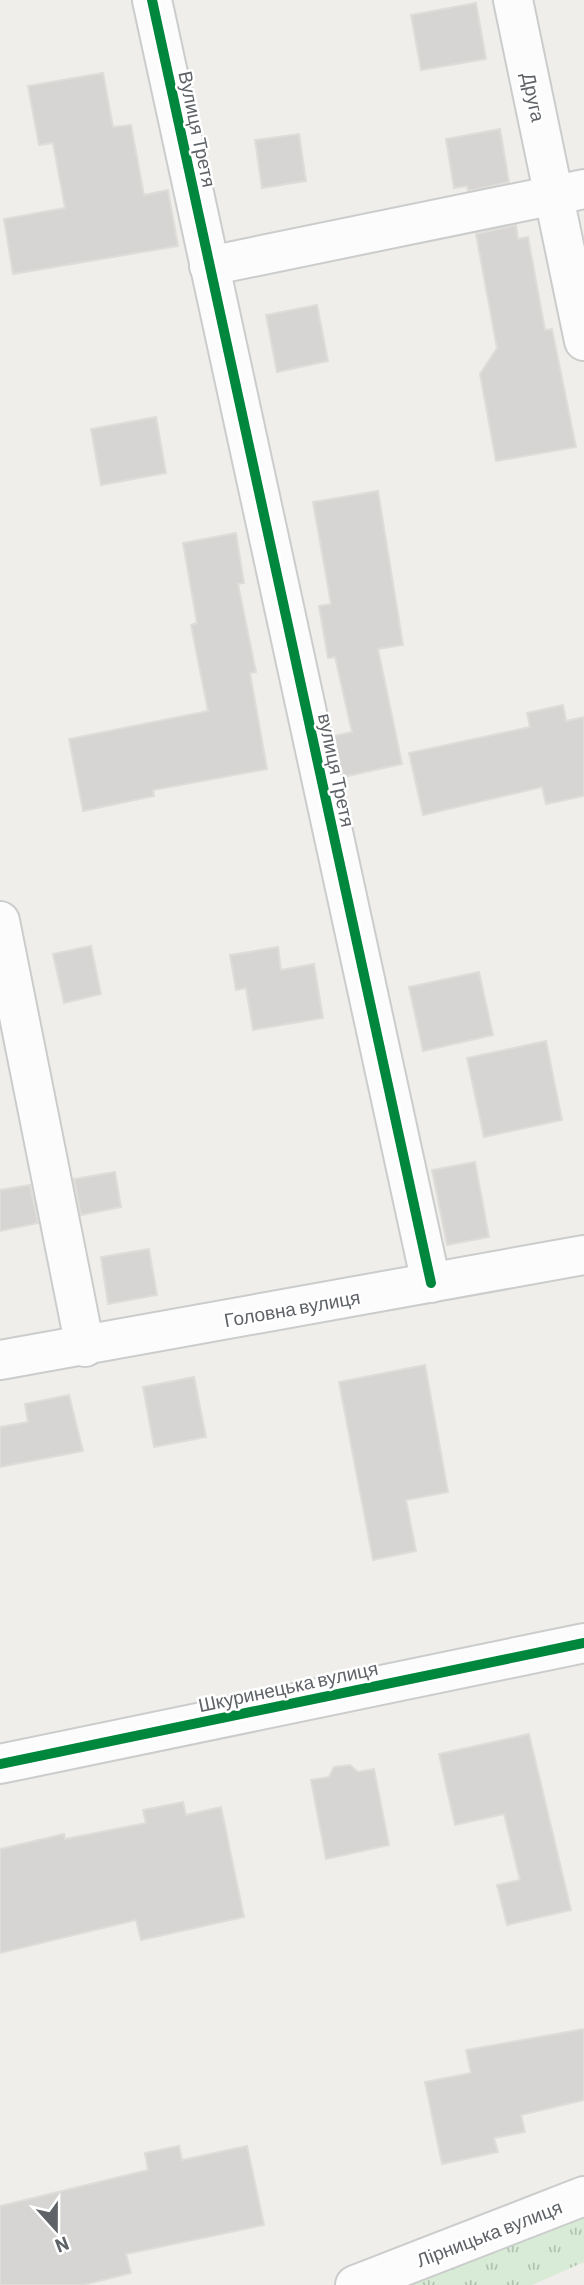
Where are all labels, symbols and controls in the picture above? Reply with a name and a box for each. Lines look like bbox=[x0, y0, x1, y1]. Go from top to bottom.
street label: Вулиця Третя bbox=[174, 69, 222, 189]
street label: Друга bbox=[518, 70, 551, 124]
street label: вулиця Третя bbox=[314, 711, 360, 829]
street label: Головна вулиця bbox=[222, 1285, 362, 1331]
street label: Шкуринецька вулиця bbox=[196, 1656, 380, 1716]
north arrow bbox=[21, 2194, 91, 2264]
street label: Лірницька вулиця bbox=[413, 2195, 565, 2271]
text: N bbox=[52, 2232, 72, 2258]

